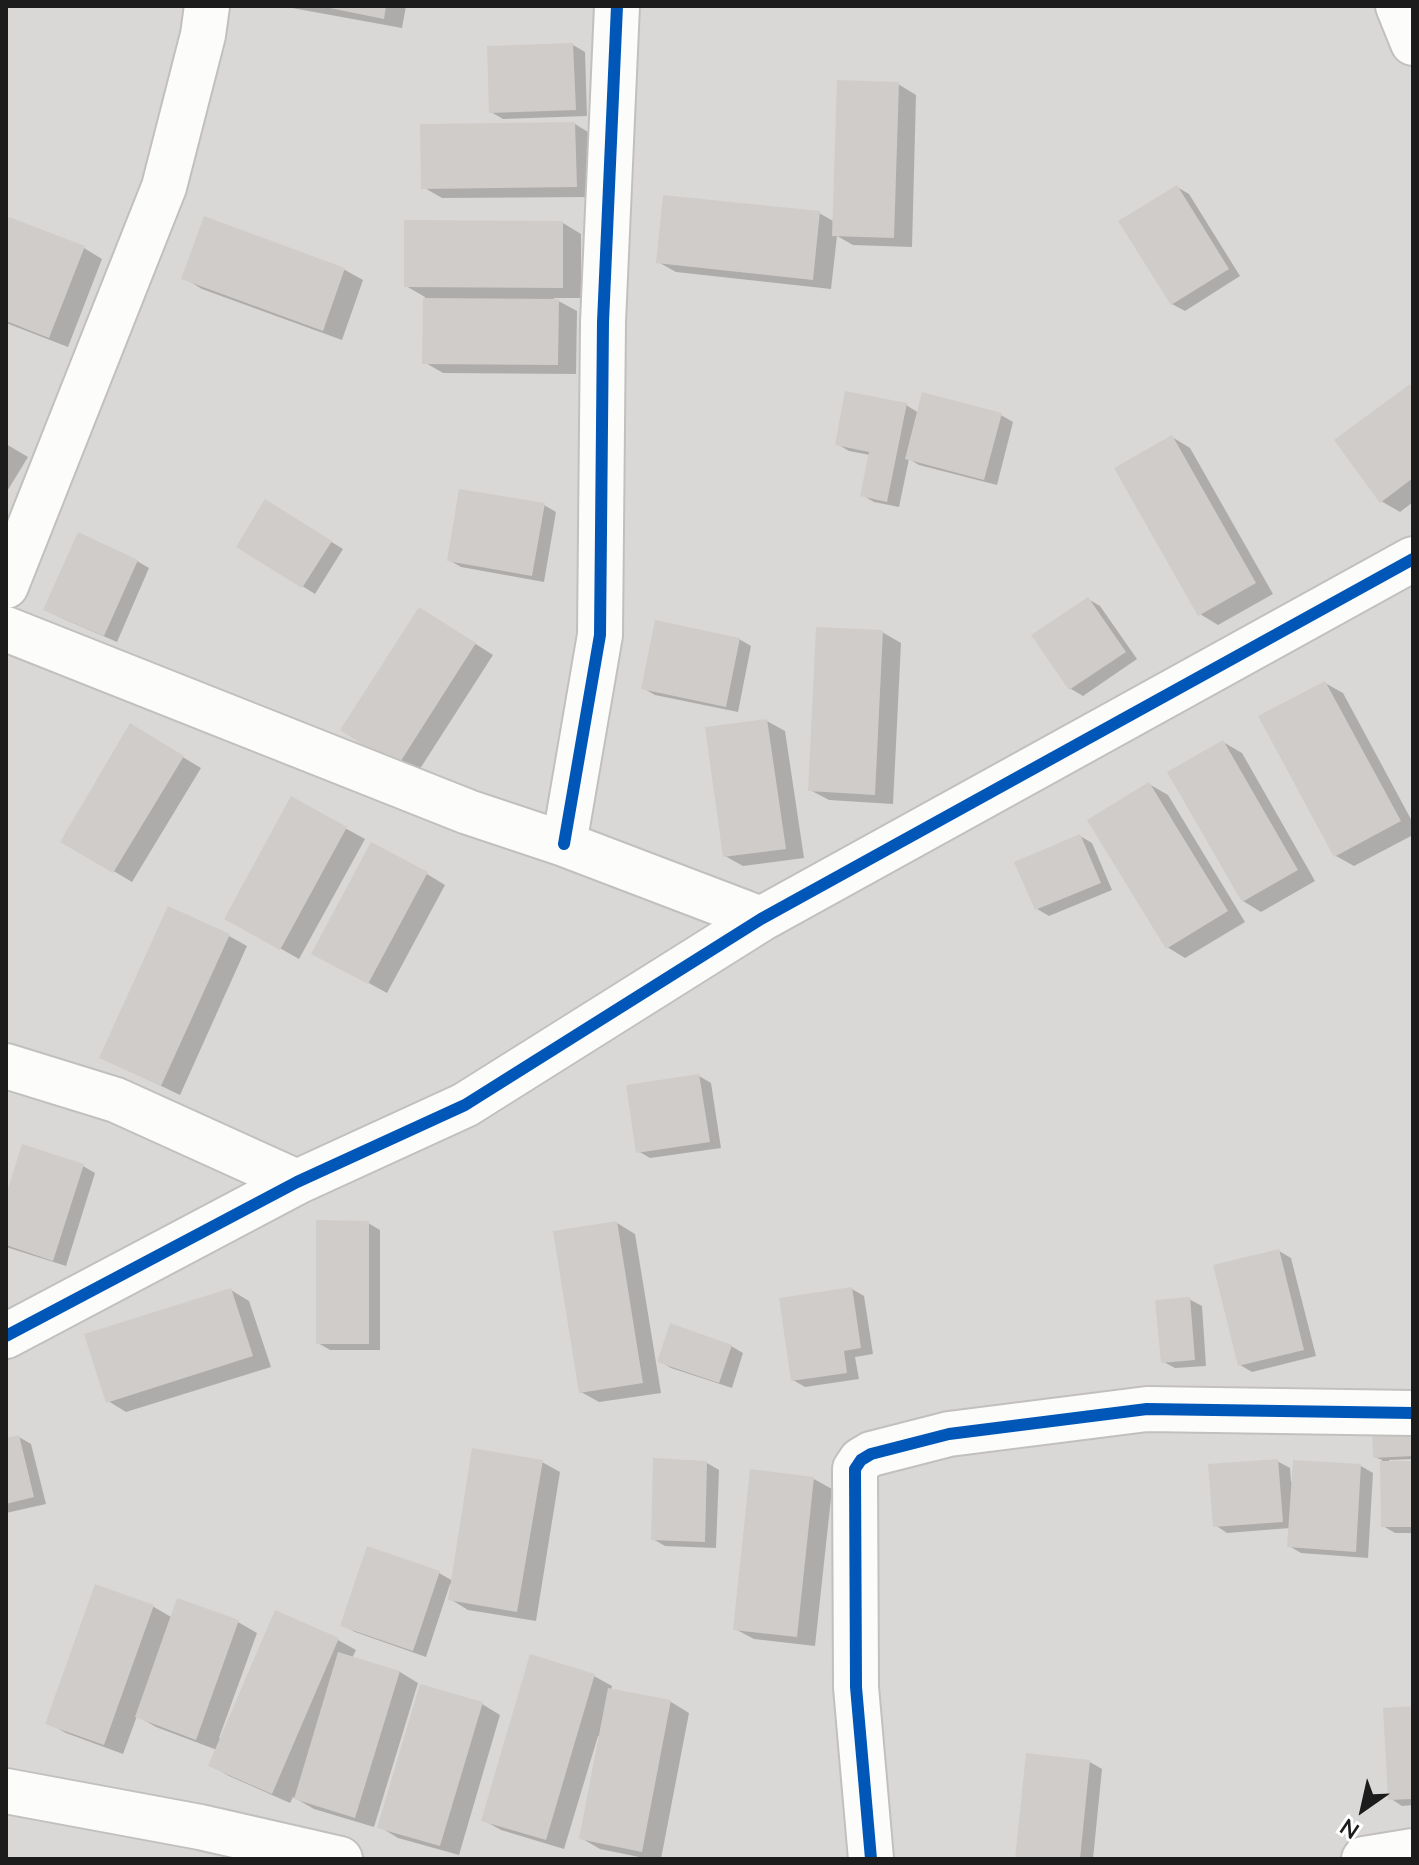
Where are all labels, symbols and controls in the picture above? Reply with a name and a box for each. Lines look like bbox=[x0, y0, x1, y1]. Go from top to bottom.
north arrow bbox=[1323, 1769, 1403, 1849]
text: N bbox=[1335, 1813, 1364, 1845]

